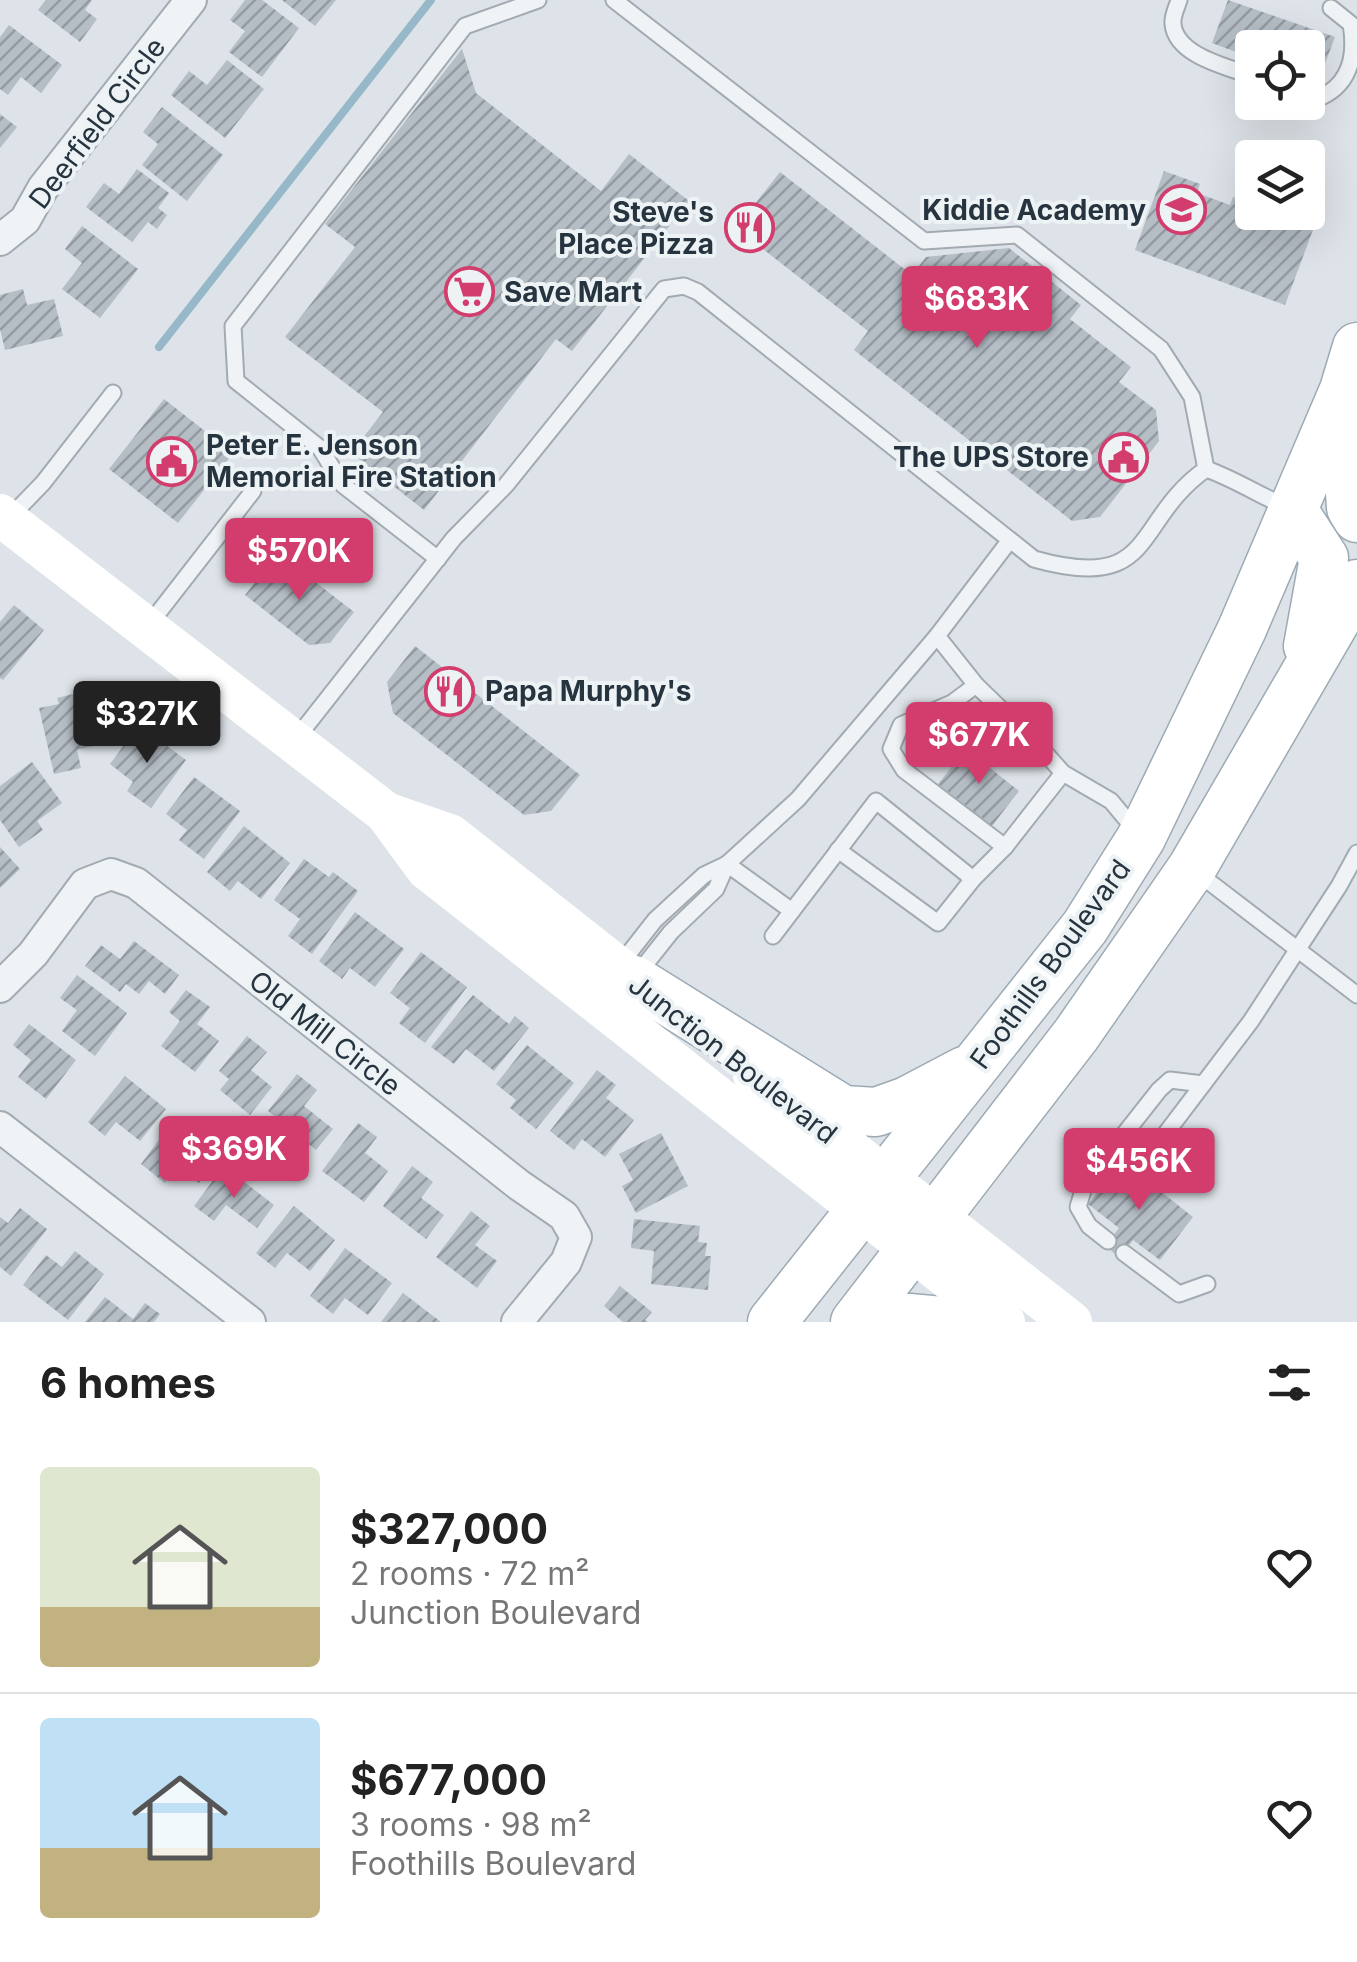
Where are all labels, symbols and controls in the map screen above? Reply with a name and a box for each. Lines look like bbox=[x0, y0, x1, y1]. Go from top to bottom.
map controls bbox=[1235, 30, 1325, 230]
button: locate bbox=[1235, 30, 1325, 120]
street label: Deerfield Circle bbox=[22, 31, 172, 215]
button: layers bbox=[1235, 140, 1325, 230]
school or university icon: Kiddie Academy bbox=[1155, 184, 1207, 236]
place label: Kiddie Academy bbox=[922, 193, 1146, 227]
place label: Steve's Place Pizza bbox=[558, 195, 714, 261]
restaurant icon: Steve's Place Pizza bbox=[723, 202, 775, 254]
supermarket icon: Save Mart bbox=[443, 266, 495, 318]
pin: $683K bbox=[907, 266, 1047, 351]
place label: Save Mart bbox=[504, 275, 642, 309]
text: $683K bbox=[924, 279, 1030, 318]
place label: Peter E. Jenson Memorial Fire Station bbox=[206, 428, 497, 494]
public building icon: The UPS Store bbox=[1098, 431, 1150, 483]
public building icon: Peter E. Jenson Memorial Fire Station bbox=[145, 435, 197, 487]
place label: The UPS Store bbox=[893, 440, 1089, 474]
pin: $570K bbox=[229, 518, 369, 603]
text: $570K bbox=[247, 531, 351, 570]
restaurant icon: Papa Murphy's bbox=[424, 665, 476, 717]
place label: Papa Murphy's bbox=[485, 674, 691, 708]
pin: $327K bbox=[77, 681, 217, 766]
text: $327K bbox=[95, 694, 199, 733]
pin: $677K bbox=[909, 702, 1049, 787]
text: $677K bbox=[928, 715, 1030, 754]
street label: Foothills Boulevard bbox=[963, 853, 1137, 1075]
street label: Old Mill Circle bbox=[242, 963, 408, 1103]
street label: Junction Boulevard bbox=[622, 967, 844, 1151]
pin: $369K bbox=[164, 1116, 304, 1201]
pin: $456K bbox=[1069, 1128, 1209, 1213]
text: $369K bbox=[181, 1129, 287, 1168]
text: $456K bbox=[1086, 1141, 1192, 1180]
icon: filters bbox=[1262, 1355, 1317, 1410]
text: 6 homes bbox=[40, 1357, 216, 1408]
text: $327,000 bbox=[350, 1503, 548, 1554]
icon: home bbox=[120, 1507, 240, 1627]
icon: heart bbox=[1262, 1540, 1317, 1595]
text: 2 rooms · 72 m² bbox=[350, 1554, 589, 1593]
text: Junction Boulevard bbox=[350, 1593, 641, 1632]
text: $677,000 bbox=[350, 1754, 547, 1805]
icon: home bbox=[120, 1758, 240, 1878]
icon: heart bbox=[1262, 1791, 1317, 1846]
text: 3 rooms · 98 m² bbox=[350, 1805, 592, 1844]
text: Foothills Boulevard bbox=[350, 1844, 636, 1883]

